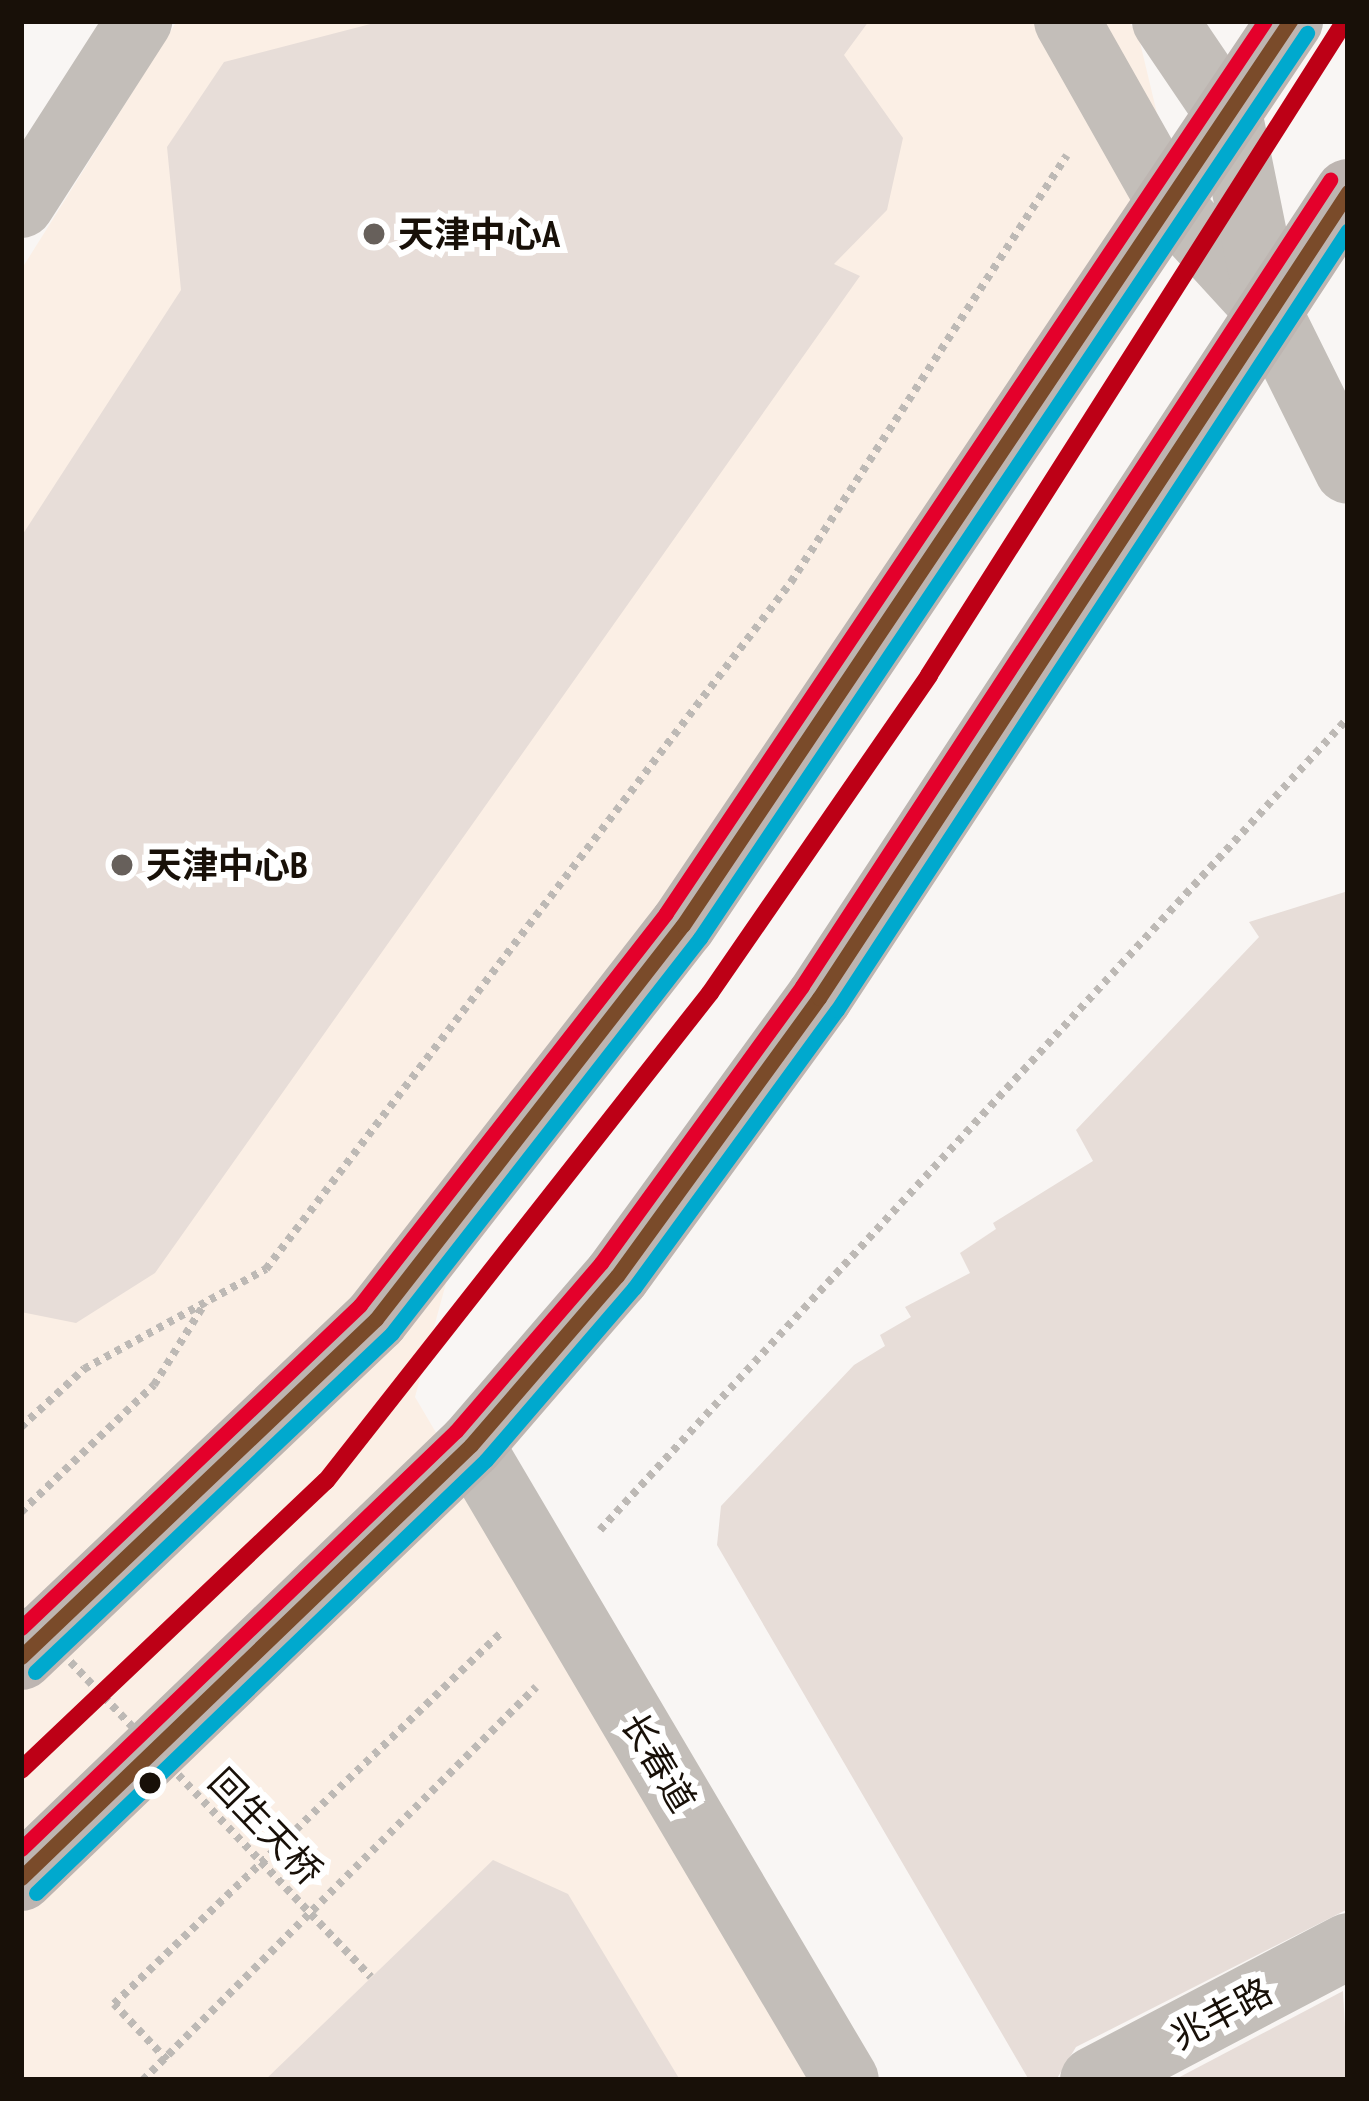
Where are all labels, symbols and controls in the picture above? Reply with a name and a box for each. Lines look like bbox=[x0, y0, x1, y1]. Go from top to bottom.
place label: 天津中心A bbox=[398, 212, 560, 256]
marker: 天津中心A bbox=[361, 221, 387, 247]
place label: 天津中心B bbox=[146, 843, 308, 887]
marker: 天津中心B bbox=[109, 852, 135, 878]
street label: 长春道 bbox=[613, 1705, 705, 1819]
street label: 回生天桥 bbox=[200, 1759, 332, 1893]
unlabelled marker bbox=[139, 1772, 161, 1794]
street label: 兆丰路 bbox=[1163, 1969, 1279, 2057]

